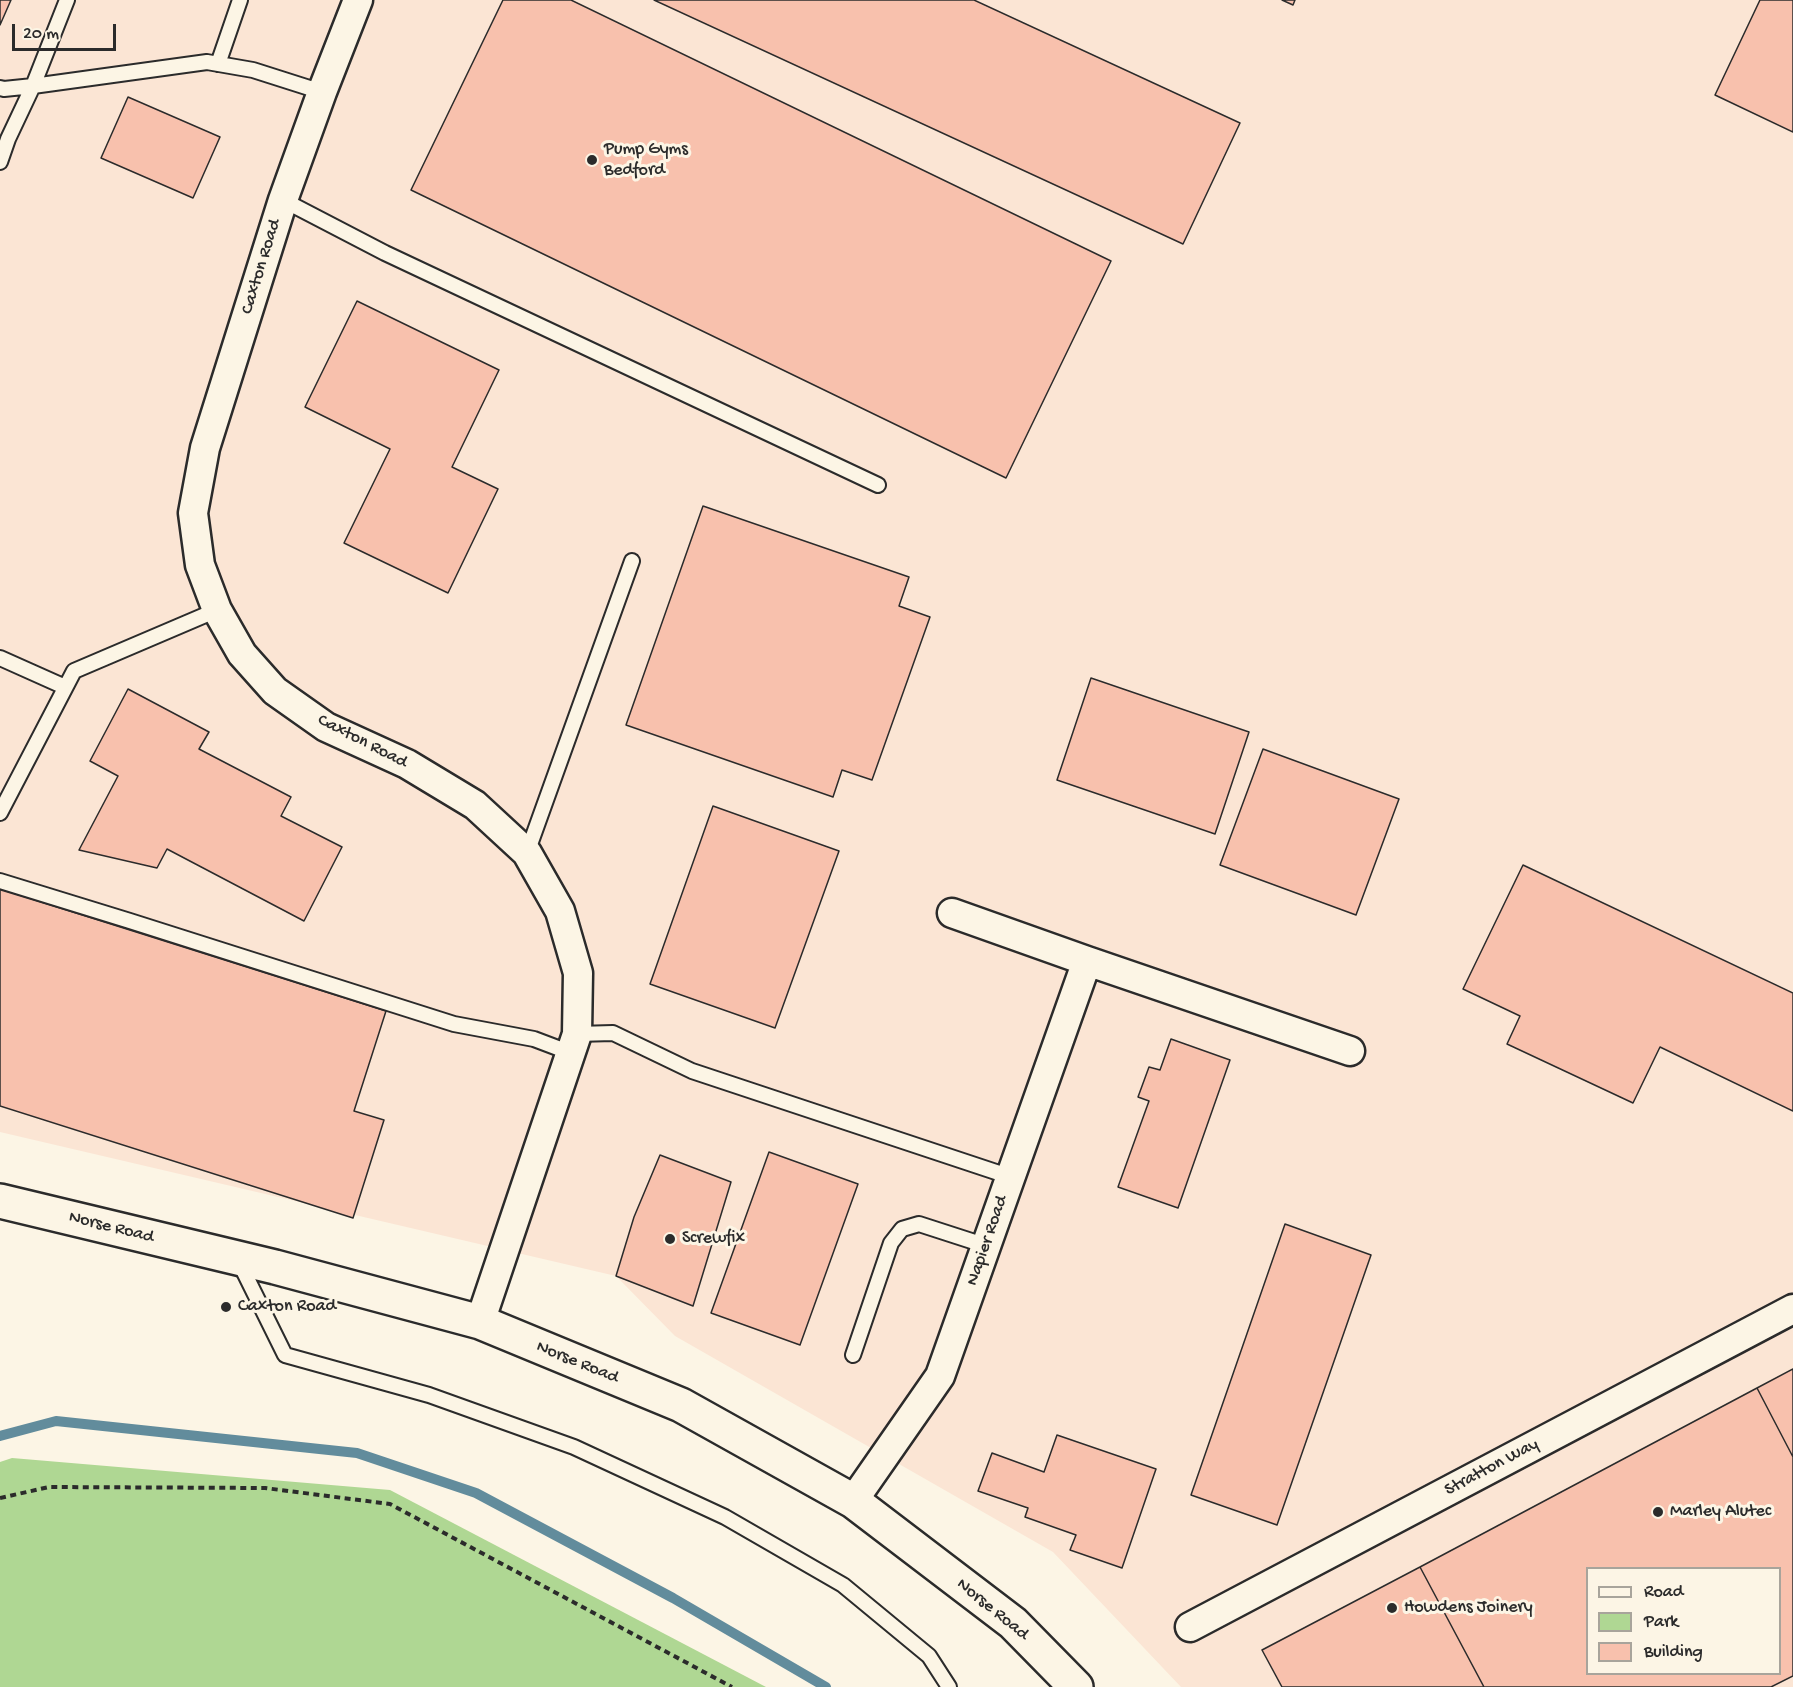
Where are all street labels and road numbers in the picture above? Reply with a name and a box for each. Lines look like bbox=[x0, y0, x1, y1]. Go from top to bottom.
street label: Caxton Road bbox=[237, 217, 287, 317]
street label: Caxton Road bbox=[313, 710, 411, 774]
street label: Napier Road bbox=[963, 1193, 1013, 1289]
street label: Norse Road bbox=[66, 1207, 156, 1249]
street label: Norse Road bbox=[533, 1337, 621, 1389]
street label: Stratton Way bbox=[1441, 1434, 1543, 1502]
street label: Norse Road bbox=[951, 1574, 1033, 1646]

